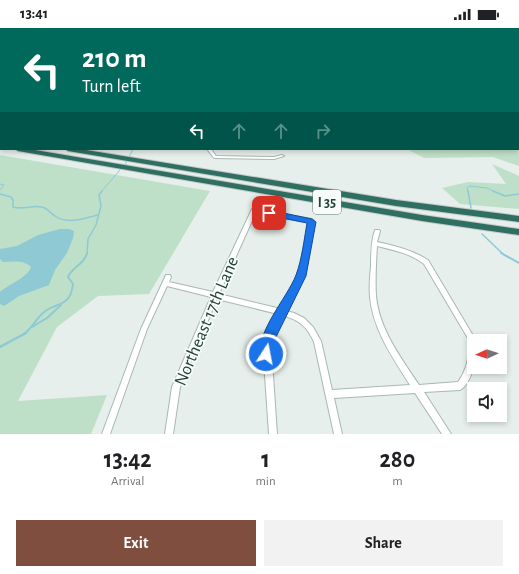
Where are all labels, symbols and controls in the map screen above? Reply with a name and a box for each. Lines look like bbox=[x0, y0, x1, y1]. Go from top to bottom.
text: 13:41 bbox=[20, 6, 48, 21]
icon: left bbox=[16, 44, 68, 96]
text: 210 m bbox=[82, 45, 147, 73]
text: Turn left bbox=[82, 78, 141, 96]
icon: left bbox=[186, 120, 208, 142]
icon: ahead bbox=[228, 120, 250, 142]
icon: ahead bbox=[270, 120, 292, 142]
icon: right bbox=[312, 120, 334, 142]
road number: I 35 bbox=[313, 190, 341, 214]
pin bbox=[252, 196, 286, 230]
icon: arrive bbox=[258, 202, 280, 224]
street label: Northeast 17th Lane bbox=[172, 254, 242, 389]
position arrow bbox=[245, 333, 287, 375]
north arrow bbox=[467, 334, 507, 374]
map controls bbox=[467, 334, 507, 422]
button: sound bbox=[467, 382, 507, 422]
text: 13:42 bbox=[104, 448, 152, 472]
text: 1 bbox=[261, 448, 270, 472]
text: 280 bbox=[380, 448, 415, 472]
text: Arrival bbox=[111, 475, 144, 488]
text: min bbox=[255, 475, 276, 488]
text: m bbox=[392, 475, 403, 488]
button: Exit bbox=[16, 520, 256, 566]
button: Share bbox=[264, 520, 503, 566]

